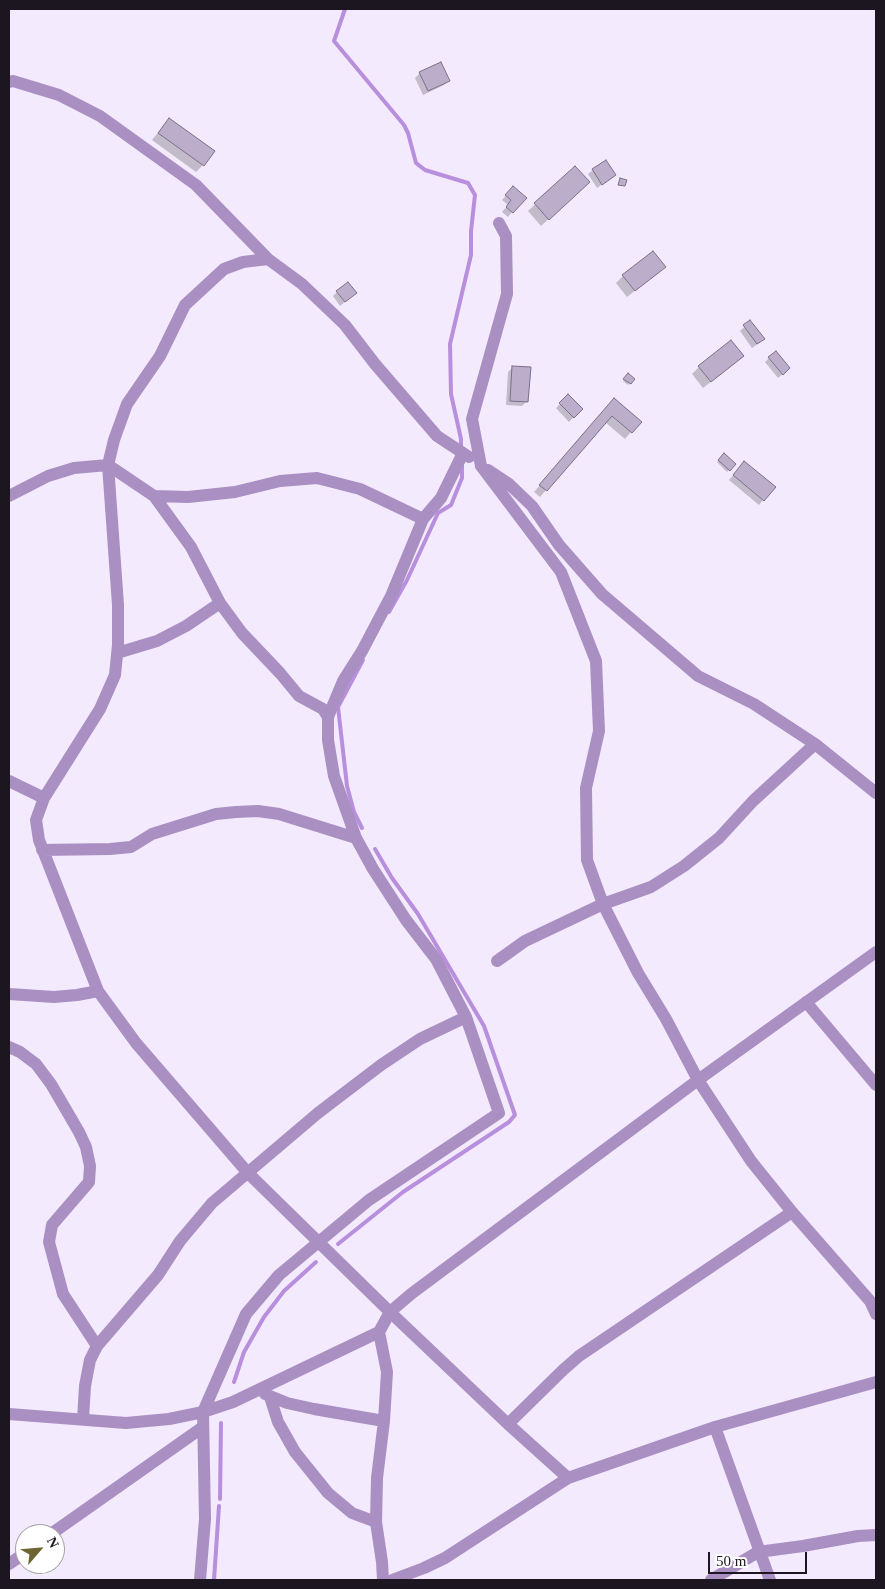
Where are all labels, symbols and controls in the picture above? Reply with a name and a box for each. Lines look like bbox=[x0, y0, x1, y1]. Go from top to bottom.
north arrow bbox=[15, 1524, 65, 1574]
text: N bbox=[44, 1535, 62, 1550]
scale bar bbox=[710, 1542, 809, 1574]
text: 50 m bbox=[716, 1553, 746, 1569]

